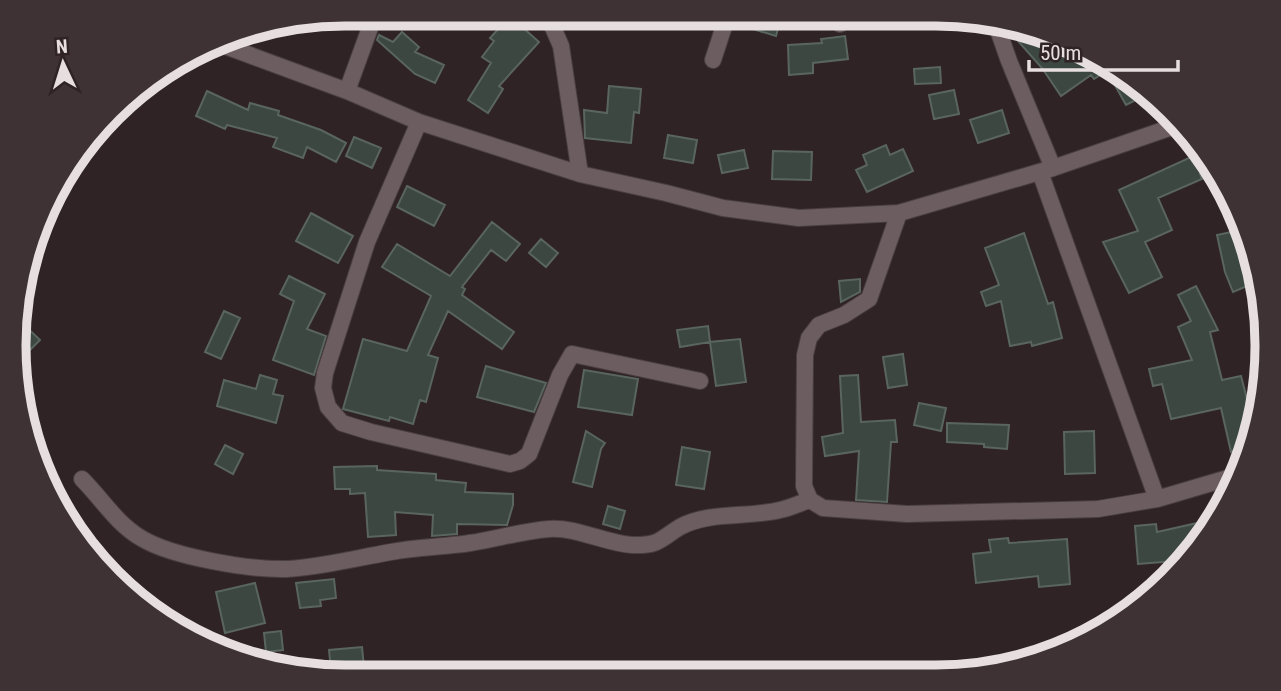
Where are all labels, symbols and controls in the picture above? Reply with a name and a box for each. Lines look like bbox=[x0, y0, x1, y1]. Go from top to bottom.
north arrow bbox=[28, 28, 98, 98]
scale bar bbox=[1029, 28, 1178, 72]
text: N bbox=[55, 35, 68, 58]
text: 50 m bbox=[1040, 41, 1081, 65]

